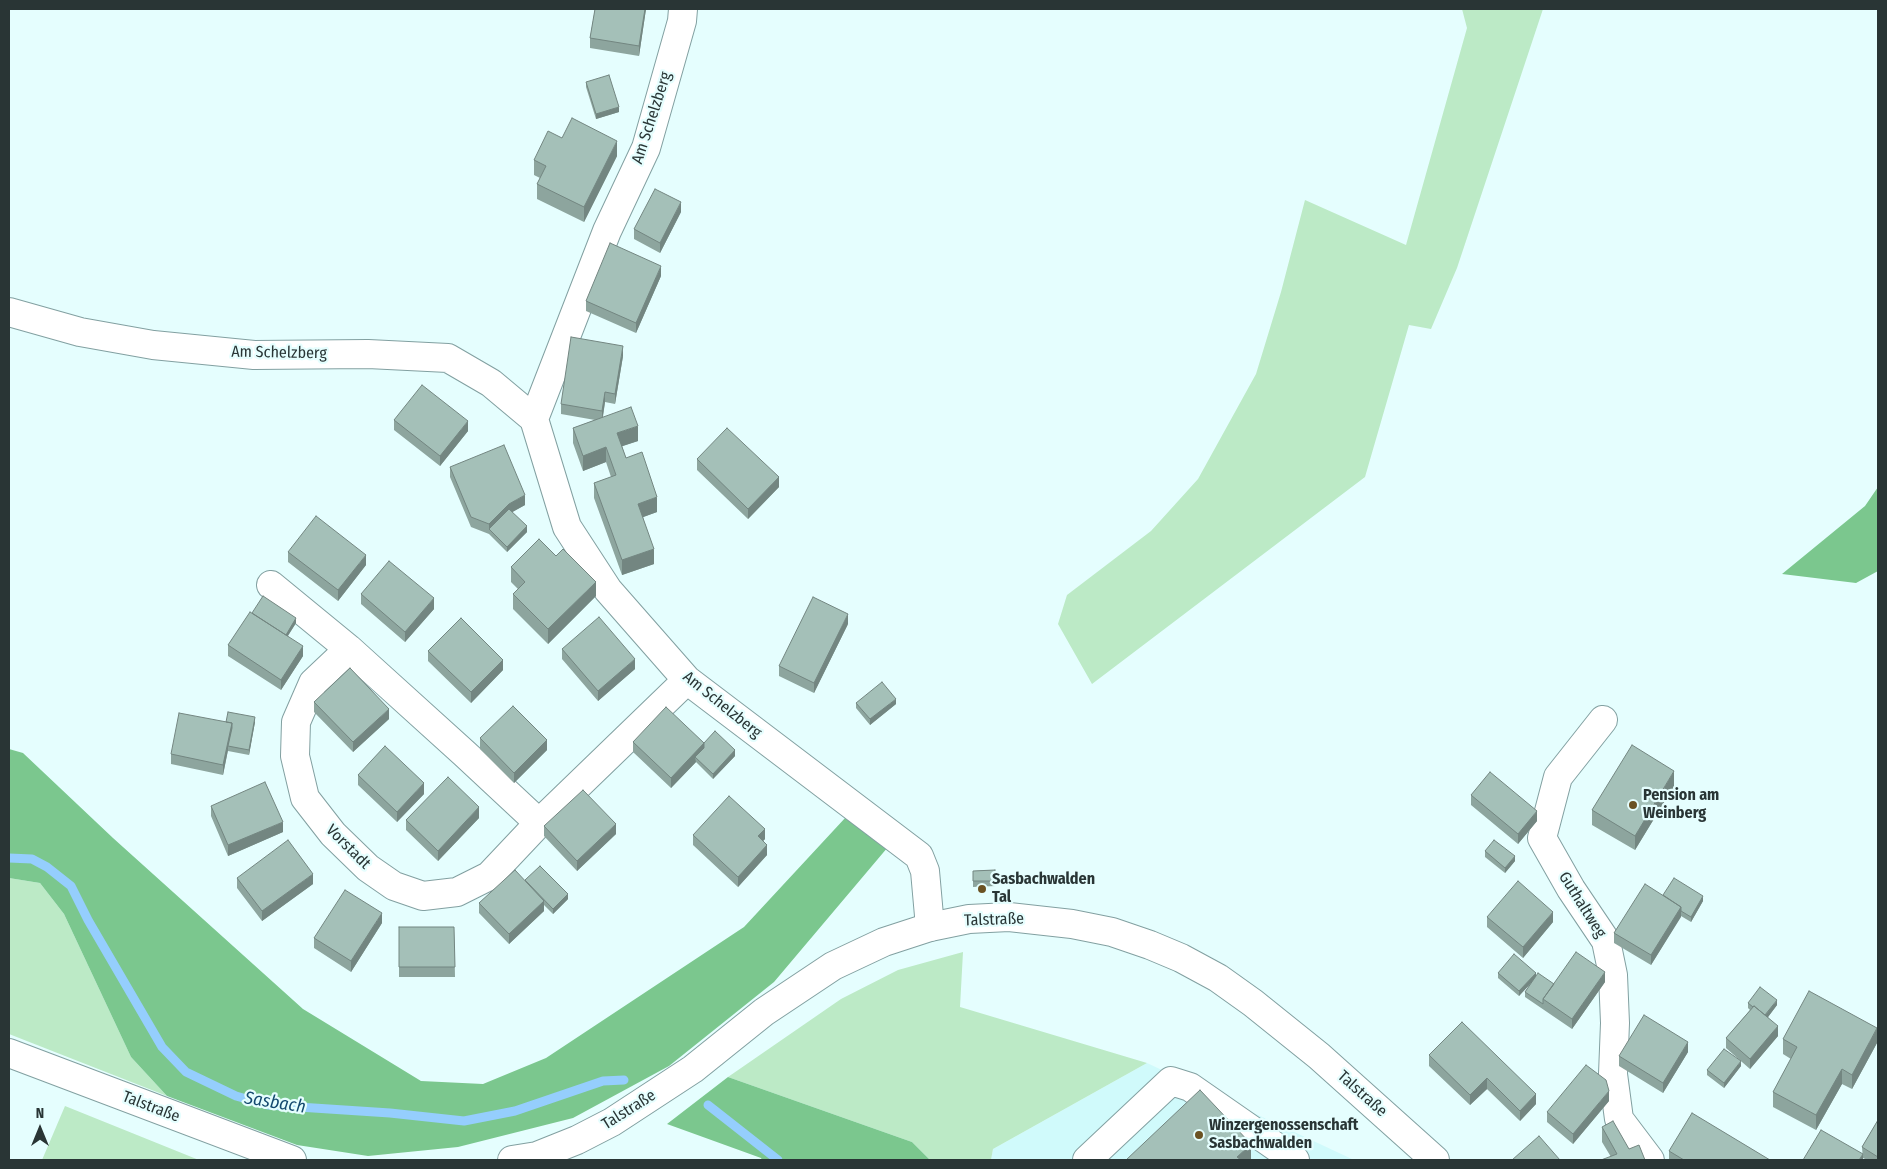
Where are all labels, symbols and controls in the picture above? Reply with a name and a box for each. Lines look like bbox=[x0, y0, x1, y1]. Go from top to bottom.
street label: Am Schelzberg bbox=[628, 70, 676, 166]
street label: Am Schelzberg bbox=[231, 343, 327, 363]
street label: Am Schelzberg bbox=[679, 667, 765, 743]
place label: Pension am Weinberg bbox=[1643, 786, 1719, 824]
marker: Pension am Weinberg bbox=[1627, 799, 1639, 811]
street label: Vorstadt bbox=[322, 821, 374, 873]
street label: Guthaltweg bbox=[1554, 868, 1610, 942]
place label: Sasbachwalden Tal bbox=[992, 870, 1095, 908]
marker: Sasbachwalden Tal bbox=[976, 883, 988, 895]
street label: Talstraße bbox=[964, 909, 1024, 931]
street label: Talstraße bbox=[1333, 1067, 1391, 1121]
street label: Talstraße bbox=[598, 1086, 660, 1134]
street label: Talstraße bbox=[120, 1087, 182, 1127]
water label: Sasbach bbox=[243, 1088, 307, 1118]
north arrow bbox=[15, 1104, 65, 1154]
text: N bbox=[36, 1105, 44, 1122]
place label: Winzergenossenschaft Sasbachwalden bbox=[1209, 1116, 1358, 1154]
marker: Winzergenossenschaft Sasbachwalden bbox=[1193, 1129, 1205, 1141]

